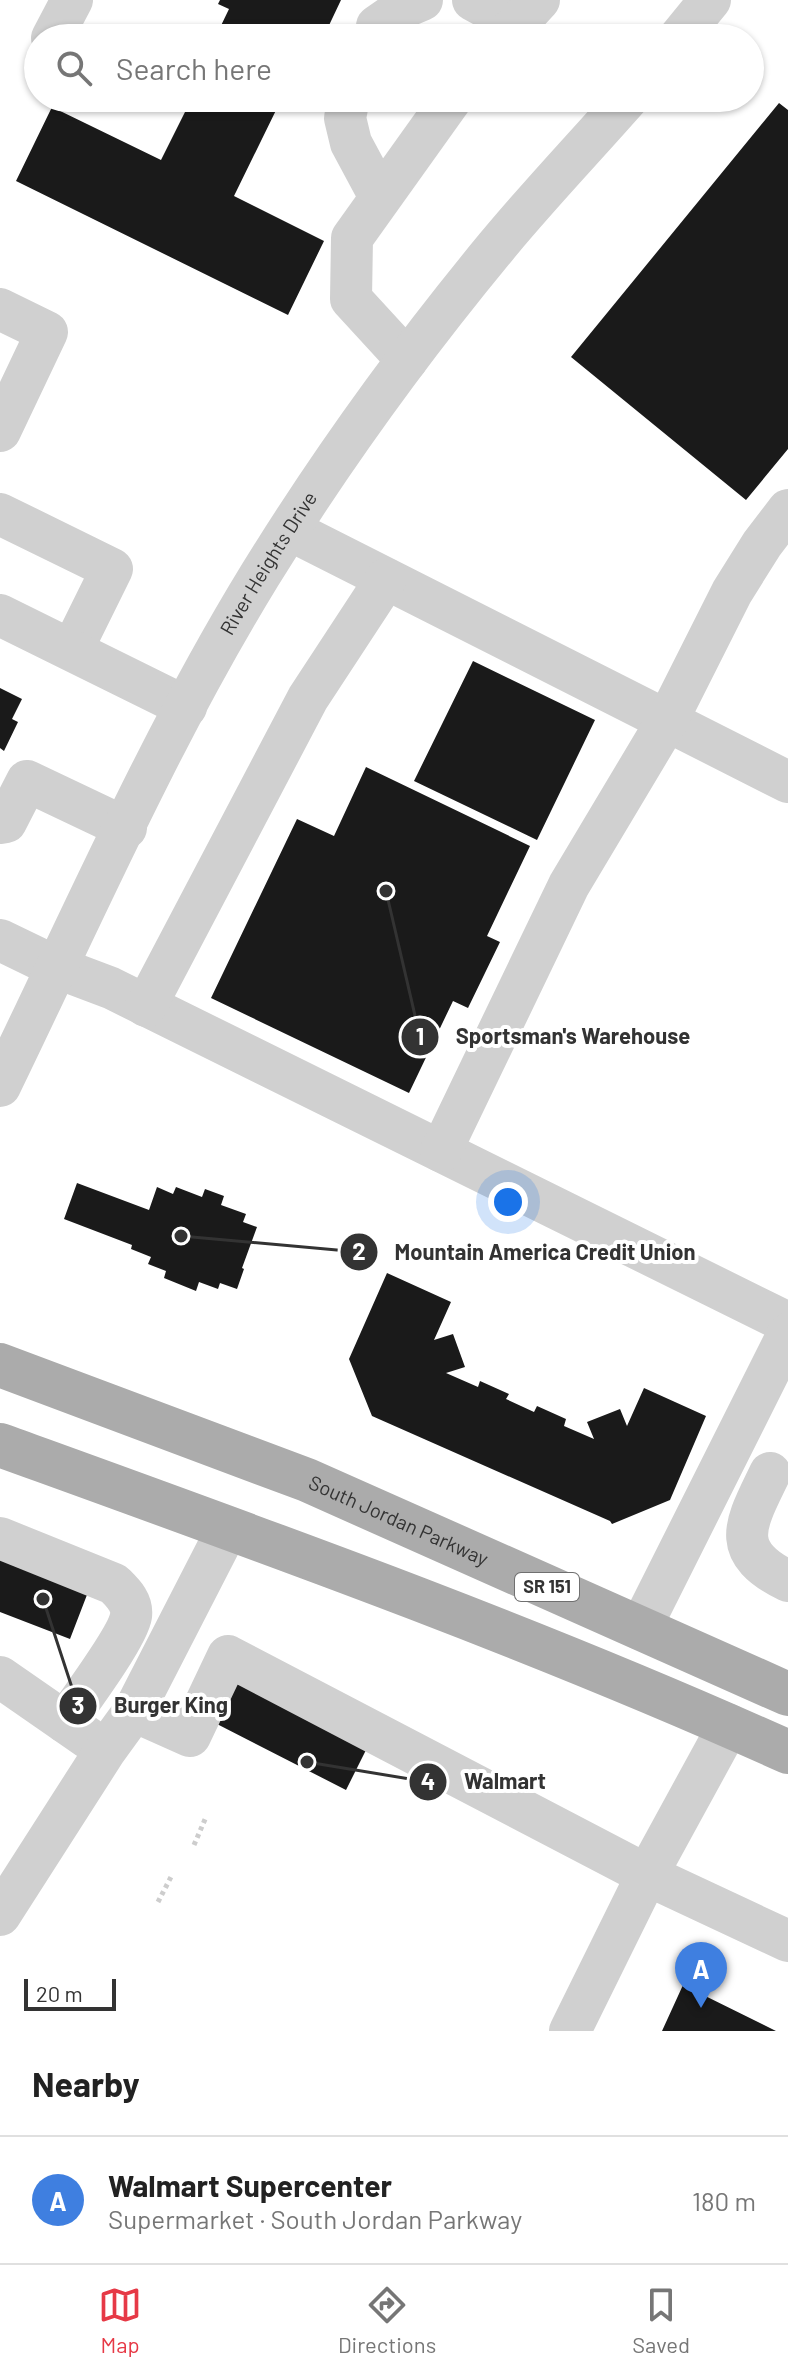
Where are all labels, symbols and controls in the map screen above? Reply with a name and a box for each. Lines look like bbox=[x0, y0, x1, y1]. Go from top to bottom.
search box bbox=[24, 24, 764, 112]
icon: search bbox=[52, 46, 96, 90]
text: Search here bbox=[116, 50, 272, 86]
street label: River Heights Drive bbox=[214, 487, 321, 639]
callout: Sportsman's Warehouse bbox=[400, 1014, 706, 1060]
text: 1 bbox=[416, 1021, 424, 1050]
text: Sportsman's Warehouse bbox=[456, 1022, 690, 1048]
your location bbox=[488, 1182, 528, 1222]
callout: Mountain America Credit Union bbox=[339, 1229, 712, 1275]
text: 2 bbox=[352, 1236, 366, 1265]
text: Mountain America Credit Union bbox=[394, 1238, 696, 1264]
street label: South Jordan Parkway bbox=[305, 1469, 492, 1570]
road number: SR 151 bbox=[515, 1573, 579, 1601]
callout: Burger King bbox=[58, 1683, 244, 1729]
text: 3 bbox=[72, 1690, 84, 1719]
text: Burger King bbox=[114, 1691, 228, 1717]
callout: Walmart bbox=[408, 1759, 562, 1805]
text: 4 bbox=[421, 1766, 435, 1795]
text: Walmart bbox=[464, 1767, 546, 1793]
pin: A bbox=[675, 1942, 727, 2008]
scale bar bbox=[24, 1975, 116, 2011]
text: 20 m bbox=[36, 1980, 83, 2006]
text: Nearby bbox=[32, 2063, 140, 2104]
text: Walmart Supercenter bbox=[108, 2167, 392, 2203]
text: A bbox=[49, 2185, 67, 2216]
text: 180 m bbox=[692, 2185, 756, 2216]
text: Supermarket · South Jordan Parkway bbox=[108, 2203, 522, 2234]
tab: Map bbox=[98, 2283, 142, 2357]
tab: Directions bbox=[338, 2283, 436, 2357]
tab: Saved bbox=[632, 2283, 690, 2357]

